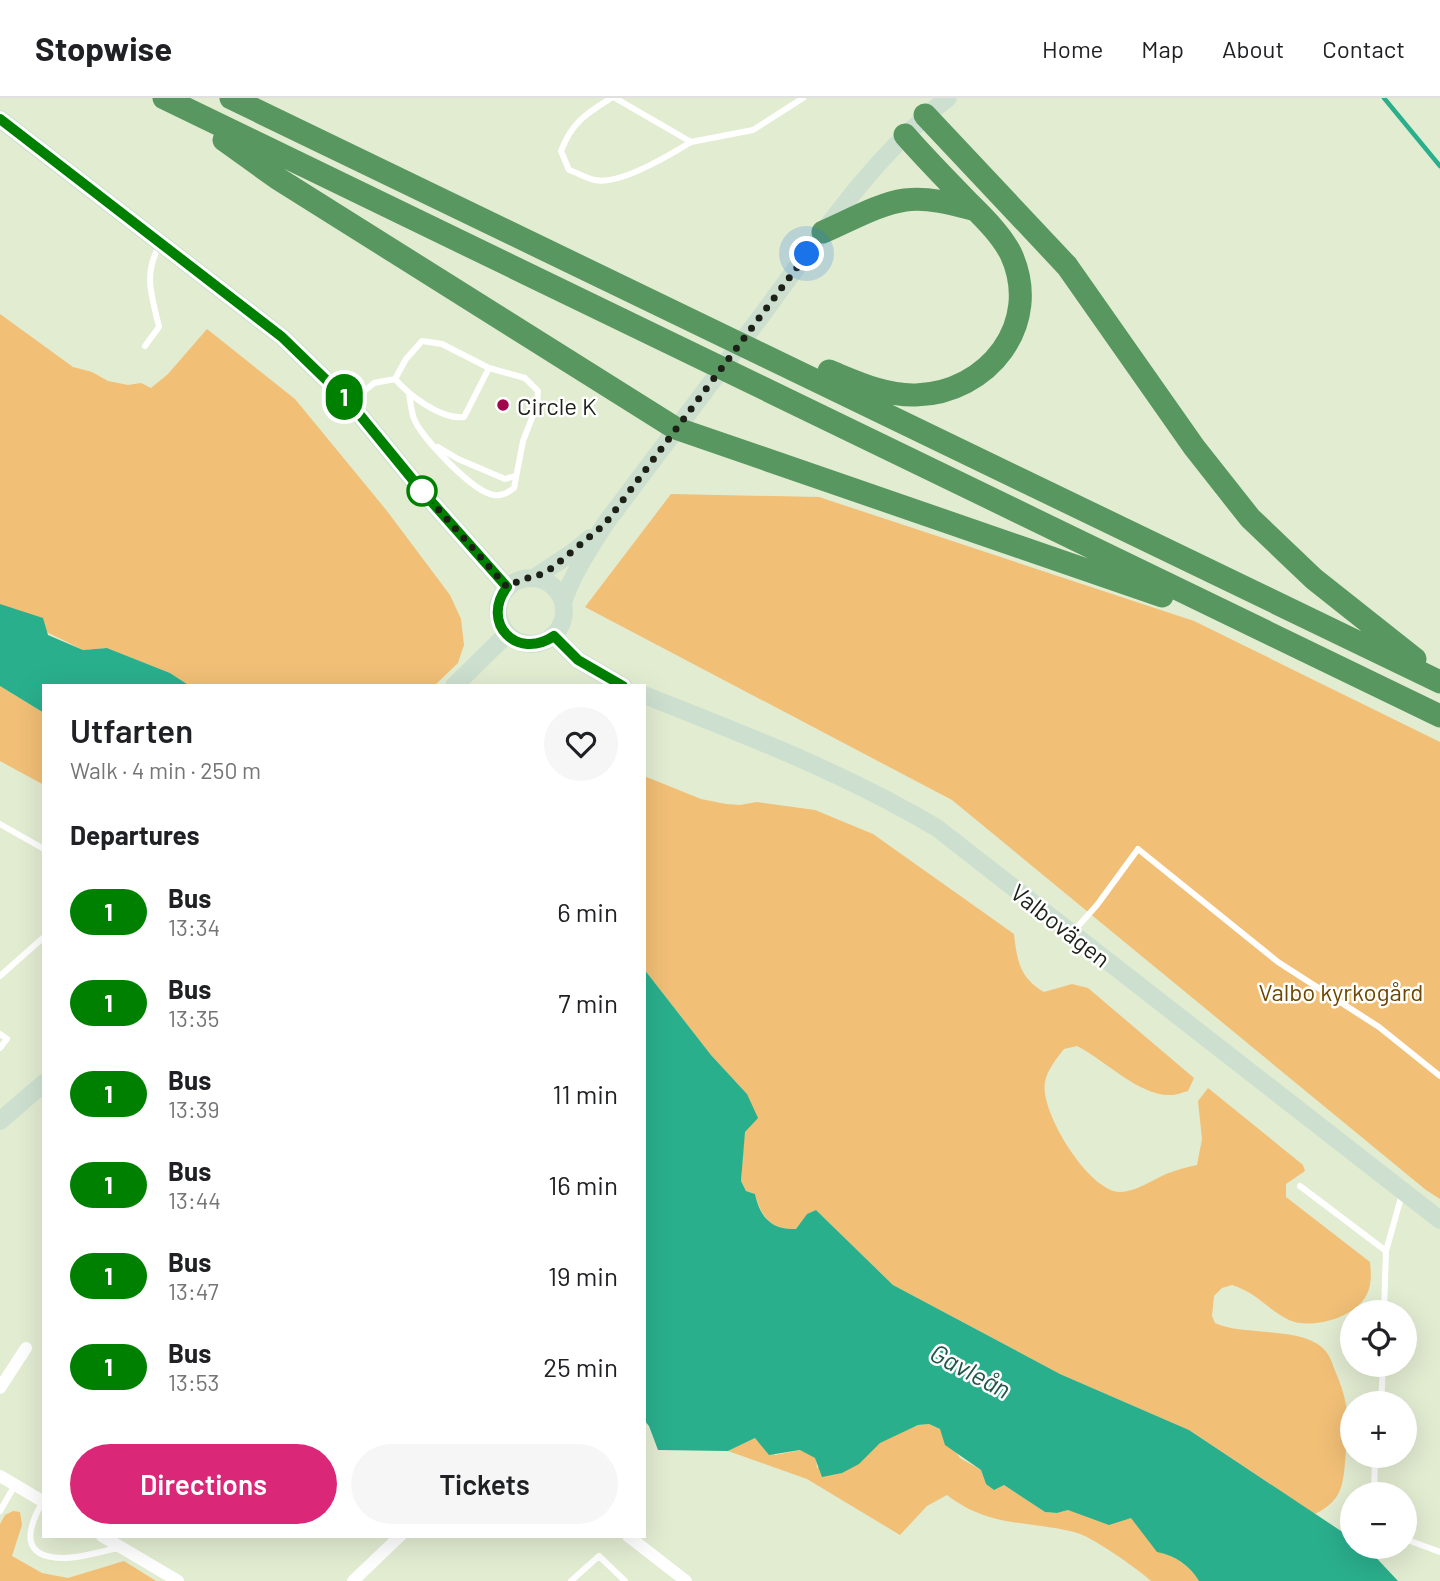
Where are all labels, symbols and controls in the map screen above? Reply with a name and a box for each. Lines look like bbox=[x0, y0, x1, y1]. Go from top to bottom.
text: Stopwise bbox=[35, 28, 172, 68]
text: Home bbox=[1042, 34, 1103, 63]
text: Map bbox=[1141, 34, 1184, 63]
text: About bbox=[1222, 34, 1284, 63]
text: Contact bbox=[1322, 34, 1405, 63]
your location bbox=[789, 236, 824, 271]
line badge: 1 bbox=[321, 374, 367, 420]
text: 1 bbox=[340, 382, 348, 411]
place label: Circle K bbox=[517, 391, 597, 420]
marker: Circle K bbox=[495, 397, 511, 413]
unlabelled marker bbox=[407, 476, 437, 506]
button: heart bbox=[544, 707, 618, 781]
text: Utfarten bbox=[70, 710, 193, 750]
text: Walk · 4 min · 250 m bbox=[70, 756, 261, 784]
text: Departures bbox=[70, 819, 200, 850]
street label: Valbovägen bbox=[1005, 877, 1117, 973]
text: Bus bbox=[168, 882, 211, 913]
text: 6 min bbox=[557, 896, 618, 927]
text: 1 bbox=[104, 897, 113, 926]
text: 13:34 bbox=[168, 913, 220, 941]
text: Bus bbox=[168, 973, 211, 1004]
park label: Valbo kyrkogård bbox=[1259, 977, 1423, 1006]
text: 7 min bbox=[558, 987, 618, 1018]
text: 1 bbox=[104, 988, 113, 1017]
text: 13:35 bbox=[168, 1004, 219, 1032]
text: Bus bbox=[168, 1064, 211, 1095]
text: 11 min bbox=[552, 1078, 618, 1109]
text: 1 bbox=[104, 1079, 113, 1108]
text: 13:39 bbox=[168, 1095, 220, 1123]
text: Bus bbox=[168, 1155, 211, 1186]
text: 16 min bbox=[548, 1169, 618, 1200]
text: 1 bbox=[104, 1170, 113, 1199]
text: 13:44 bbox=[168, 1186, 221, 1214]
text: Bus bbox=[168, 1246, 211, 1277]
text: 19 min bbox=[548, 1260, 618, 1291]
text: 1 bbox=[104, 1261, 113, 1290]
text: 13:47 bbox=[168, 1277, 219, 1305]
map controls bbox=[1340, 1300, 1417, 1559]
button: locate bbox=[1340, 1300, 1417, 1377]
water label: Gavleån bbox=[926, 1336, 1016, 1404]
text: Bus bbox=[168, 1337, 211, 1368]
text: 25 min bbox=[543, 1351, 618, 1382]
text: 1 bbox=[104, 1352, 113, 1381]
text: 13:53 bbox=[168, 1368, 219, 1396]
button: + bbox=[1340, 1391, 1417, 1468]
button: Directions bbox=[70, 1444, 337, 1524]
button: Tickets bbox=[351, 1444, 618, 1524]
button: − bbox=[1340, 1482, 1417, 1559]

